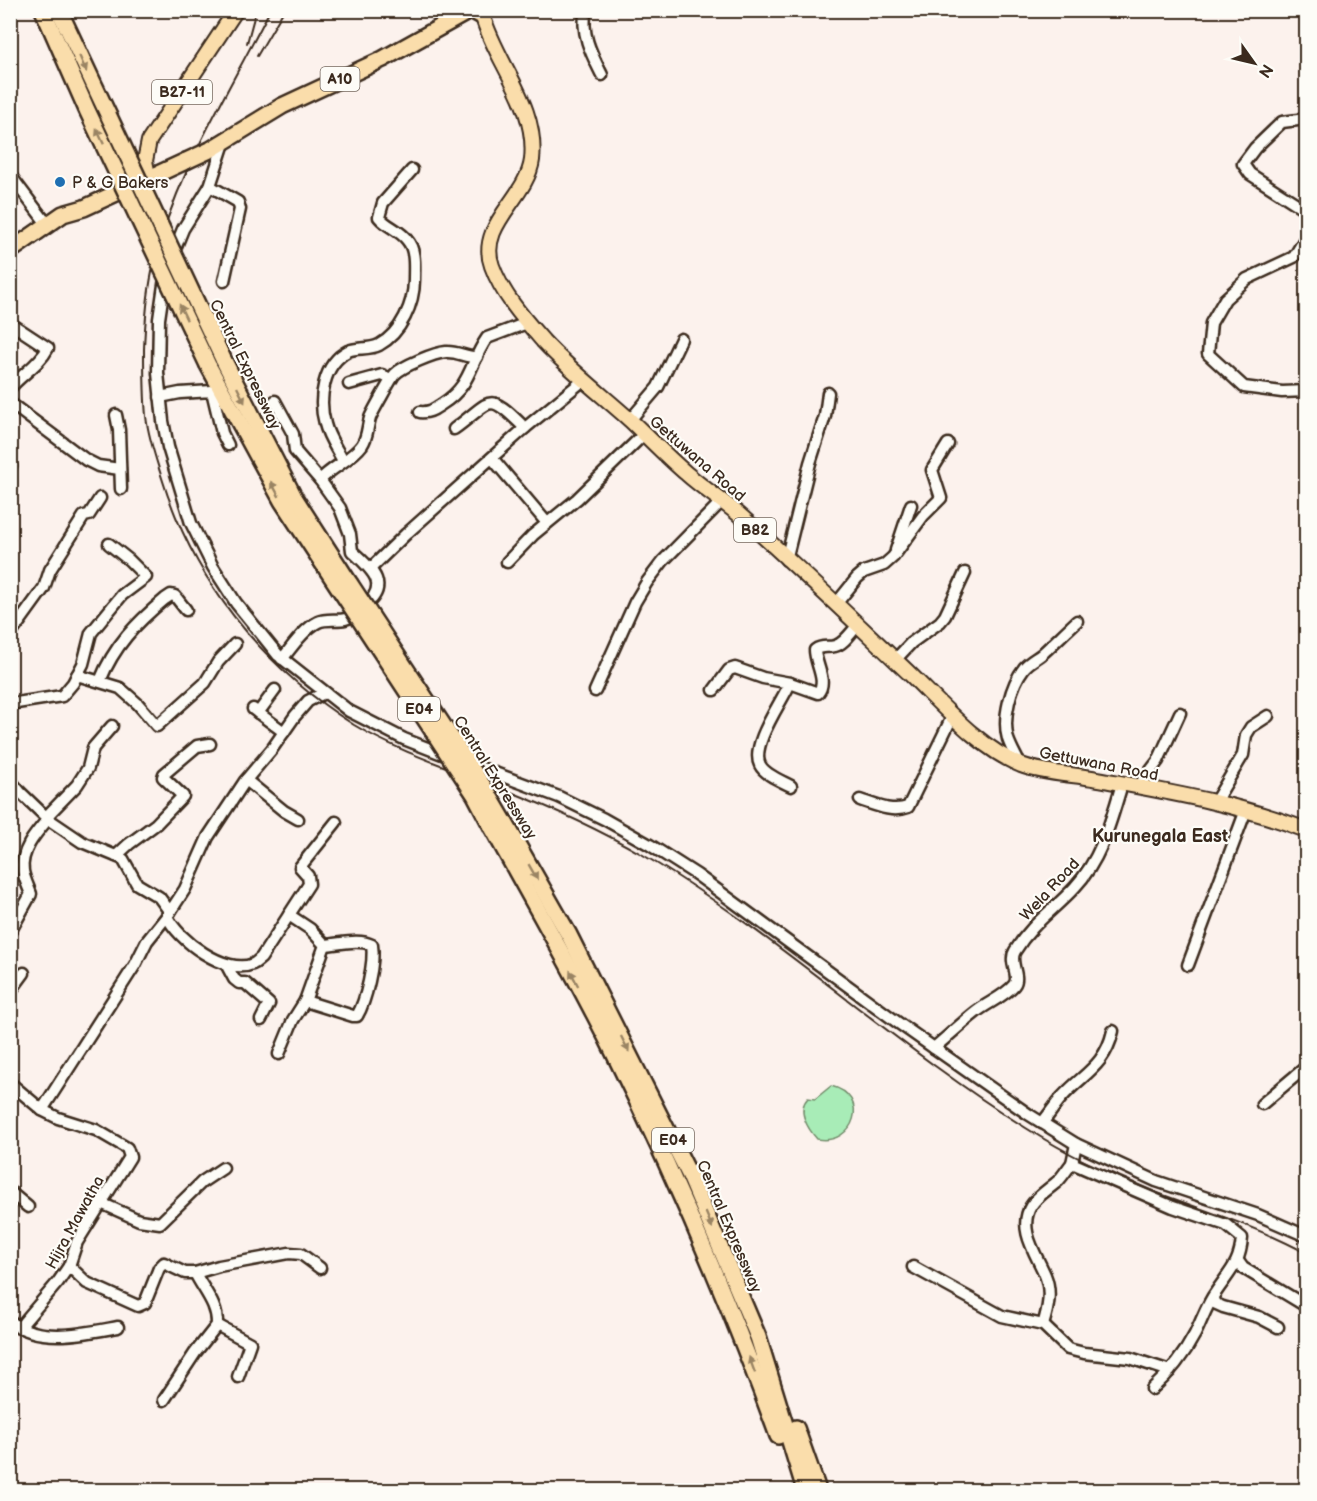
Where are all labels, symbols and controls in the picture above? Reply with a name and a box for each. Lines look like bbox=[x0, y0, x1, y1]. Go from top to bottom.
north arrow bbox=[1224, 33, 1284, 93]
one-way arrow bbox=[78, 55, 88, 73]
text: N bbox=[1254, 60, 1276, 81]
road number: A10 bbox=[320, 67, 360, 91]
road number: B27-11 bbox=[152, 80, 212, 104]
one-way arrow bbox=[95, 127, 104, 144]
place label: P & G Bakers bbox=[72, 174, 168, 193]
marker: P & G Bakers bbox=[53, 175, 67, 189]
street label: Central Expressway bbox=[205, 297, 285, 433]
one-way arrow bbox=[179, 303, 188, 320]
one-way arrow bbox=[236, 387, 245, 404]
street label: Gettuwana Road bbox=[645, 412, 749, 506]
one-way arrow bbox=[270, 480, 280, 497]
road number: B82 bbox=[734, 518, 776, 542]
road number: E04 bbox=[398, 697, 440, 721]
street label: Central Expressway bbox=[449, 712, 541, 844]
street label: Gettuwana Road bbox=[1038, 744, 1160, 785]
district label: Kurunegala East bbox=[1092, 826, 1228, 847]
street label: Wela Road bbox=[1016, 855, 1084, 925]
one-way arrow bbox=[528, 864, 538, 881]
one-way arrow bbox=[569, 969, 579, 986]
one-way arrow bbox=[620, 1036, 630, 1053]
road number: E04 bbox=[652, 1128, 694, 1152]
street label: Central Expressway bbox=[692, 1157, 765, 1296]
street label: Hijra Mawatha bbox=[42, 1173, 109, 1273]
one-way arrow bbox=[705, 1211, 714, 1229]
one-way arrow bbox=[747, 1355, 757, 1373]

